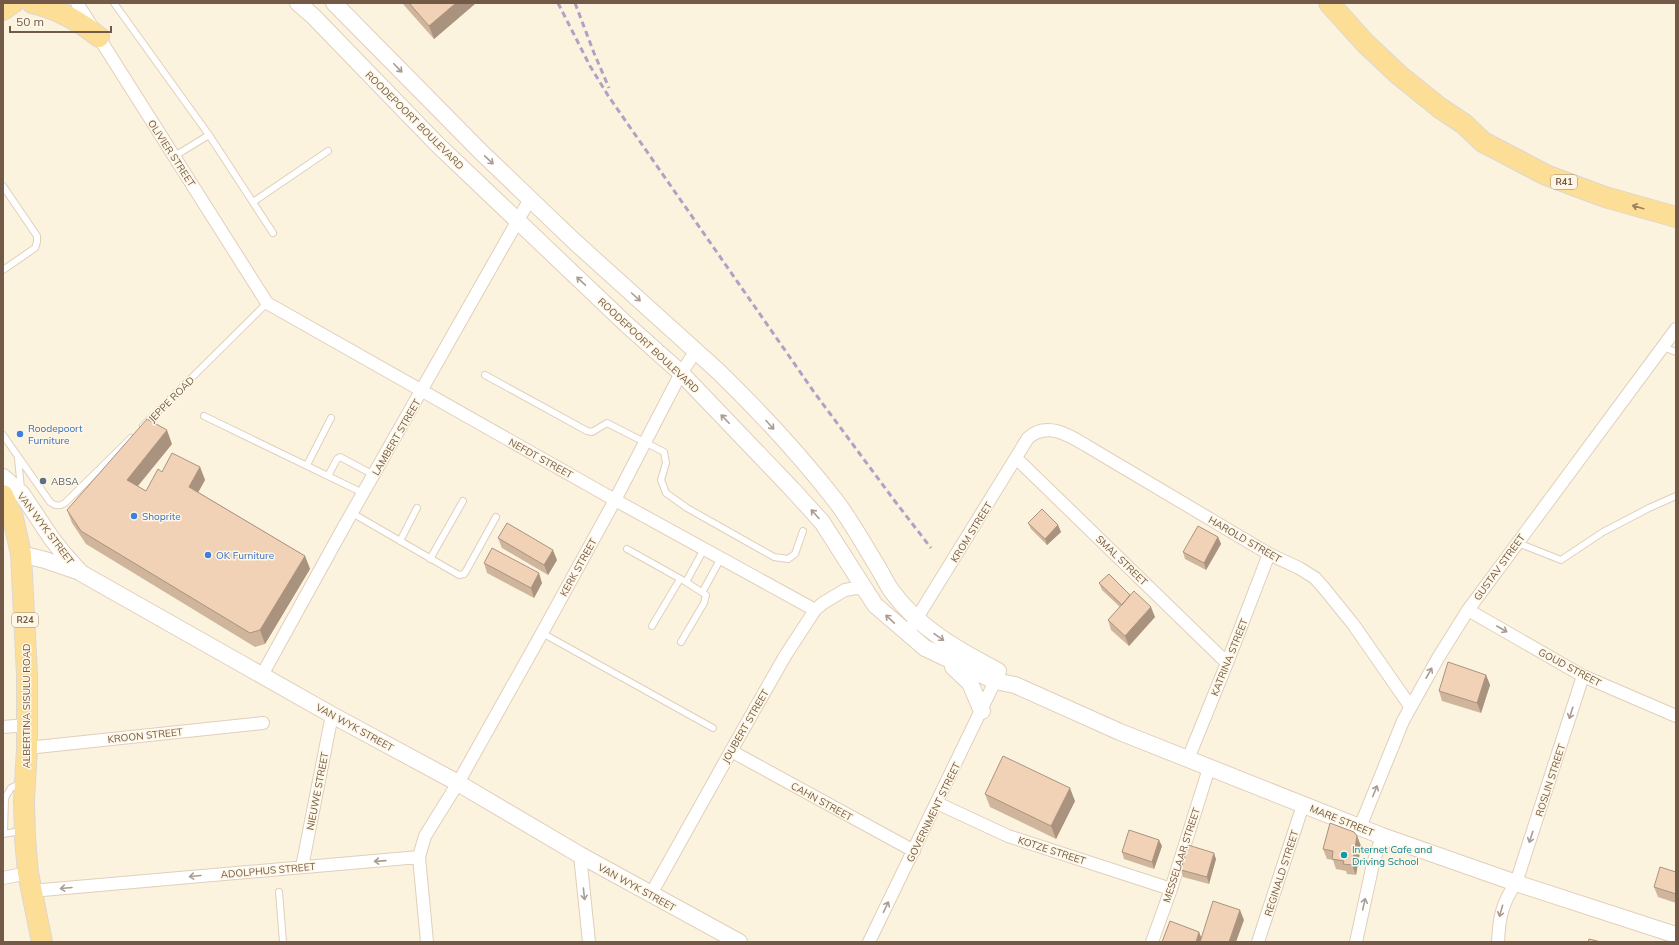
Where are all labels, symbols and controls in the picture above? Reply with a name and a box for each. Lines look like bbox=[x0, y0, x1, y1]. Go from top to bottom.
scale bar bbox=[10, 8, 111, 34]
text: 50 m bbox=[16, 14, 44, 29]
one-way arrow bbox=[393, 63, 403, 73]
street label: ROODEPOORT BOULEVARD bbox=[363, 68, 467, 172]
street label: OLIVIER STREET bbox=[145, 117, 198, 189]
one-way arrow bbox=[484, 156, 495, 165]
road number: R41 bbox=[1551, 175, 1577, 189]
one-way arrow bbox=[1632, 203, 1645, 210]
one-way arrow bbox=[576, 276, 586, 286]
one-way arrow bbox=[630, 292, 640, 301]
street label: ROODEPOORT BOULEVARD bbox=[595, 295, 702, 396]
street label: JEPPE ROAD bbox=[146, 374, 197, 425]
street label: LAMBERT STREET bbox=[369, 397, 424, 478]
one-way arrow bbox=[721, 415, 730, 425]
one-way arrow bbox=[765, 420, 775, 430]
place label: Roodepoort Furniture bbox=[28, 422, 83, 447]
marker: Roodepoort Furniture bbox=[15, 429, 25, 439]
street label: NEFDT STREET bbox=[506, 435, 575, 481]
place label: ABSA bbox=[51, 475, 79, 488]
marker: ABSA bbox=[38, 476, 48, 486]
street label: VAN WYK STREET bbox=[14, 490, 77, 567]
street label: KROM STREET bbox=[948, 500, 995, 565]
one-way arrow bbox=[810, 509, 819, 519]
place label: Shoprite bbox=[142, 510, 181, 523]
marker: Shoprite bbox=[129, 511, 139, 521]
street label: HAROLD STREET bbox=[1206, 513, 1283, 566]
street label: GUSTAV STREET bbox=[1471, 531, 1528, 603]
street label: SMAL STREET bbox=[1093, 532, 1150, 588]
street label: KERK STREET bbox=[557, 536, 600, 599]
place label: OK Furniture bbox=[216, 549, 274, 562]
marker: OK Furniture bbox=[203, 550, 213, 560]
road number: R24 bbox=[12, 613, 38, 627]
one-way arrow bbox=[885, 614, 895, 624]
street label: KATRINA STREET bbox=[1208, 617, 1251, 698]
one-way arrow bbox=[1496, 626, 1508, 634]
one-way arrow bbox=[933, 633, 944, 641]
street label: ALBERTINA SISULU ROAD bbox=[20, 644, 33, 769]
street label: GOUD STREET bbox=[1536, 645, 1603, 689]
one-way arrow bbox=[1425, 667, 1433, 679]
street label: JOUBERT STREET bbox=[719, 687, 772, 765]
street label: VAN WYK STREET bbox=[314, 701, 396, 754]
one-way arrow bbox=[1567, 707, 1574, 720]
street label: KROON STREET bbox=[107, 725, 183, 746]
street label: ROSLIN STREET bbox=[1533, 742, 1568, 818]
street label: NIEUWE STREET bbox=[304, 751, 331, 831]
street label: GOVERNMENT STREET bbox=[904, 760, 963, 864]
street label: CAHN STREET bbox=[789, 779, 855, 824]
one-way arrow bbox=[1371, 786, 1379, 798]
street label: MARE STREET bbox=[1308, 802, 1376, 839]
street label: MESSELAAR STREET bbox=[1160, 806, 1203, 904]
street label: REGINALD STREET bbox=[1261, 828, 1302, 918]
one-way arrow bbox=[1527, 831, 1535, 843]
street label: KOTZE STREET bbox=[1016, 833, 1087, 868]
place label: Internet Cafe and Driving School bbox=[1352, 843, 1432, 868]
marker: Internet Cafe and Driving School bbox=[1339, 850, 1349, 860]
one-way arrow bbox=[374, 857, 387, 864]
street label: ADOLPHUS STREET bbox=[220, 860, 316, 881]
street label: VAN WYK STREET bbox=[596, 861, 678, 914]
one-way arrow bbox=[189, 873, 202, 880]
one-way arrow bbox=[60, 884, 73, 892]
one-way arrow bbox=[580, 887, 588, 900]
one-way arrow bbox=[1361, 898, 1369, 911]
one-way arrow bbox=[883, 901, 890, 913]
one-way arrow bbox=[1497, 904, 1504, 917]

